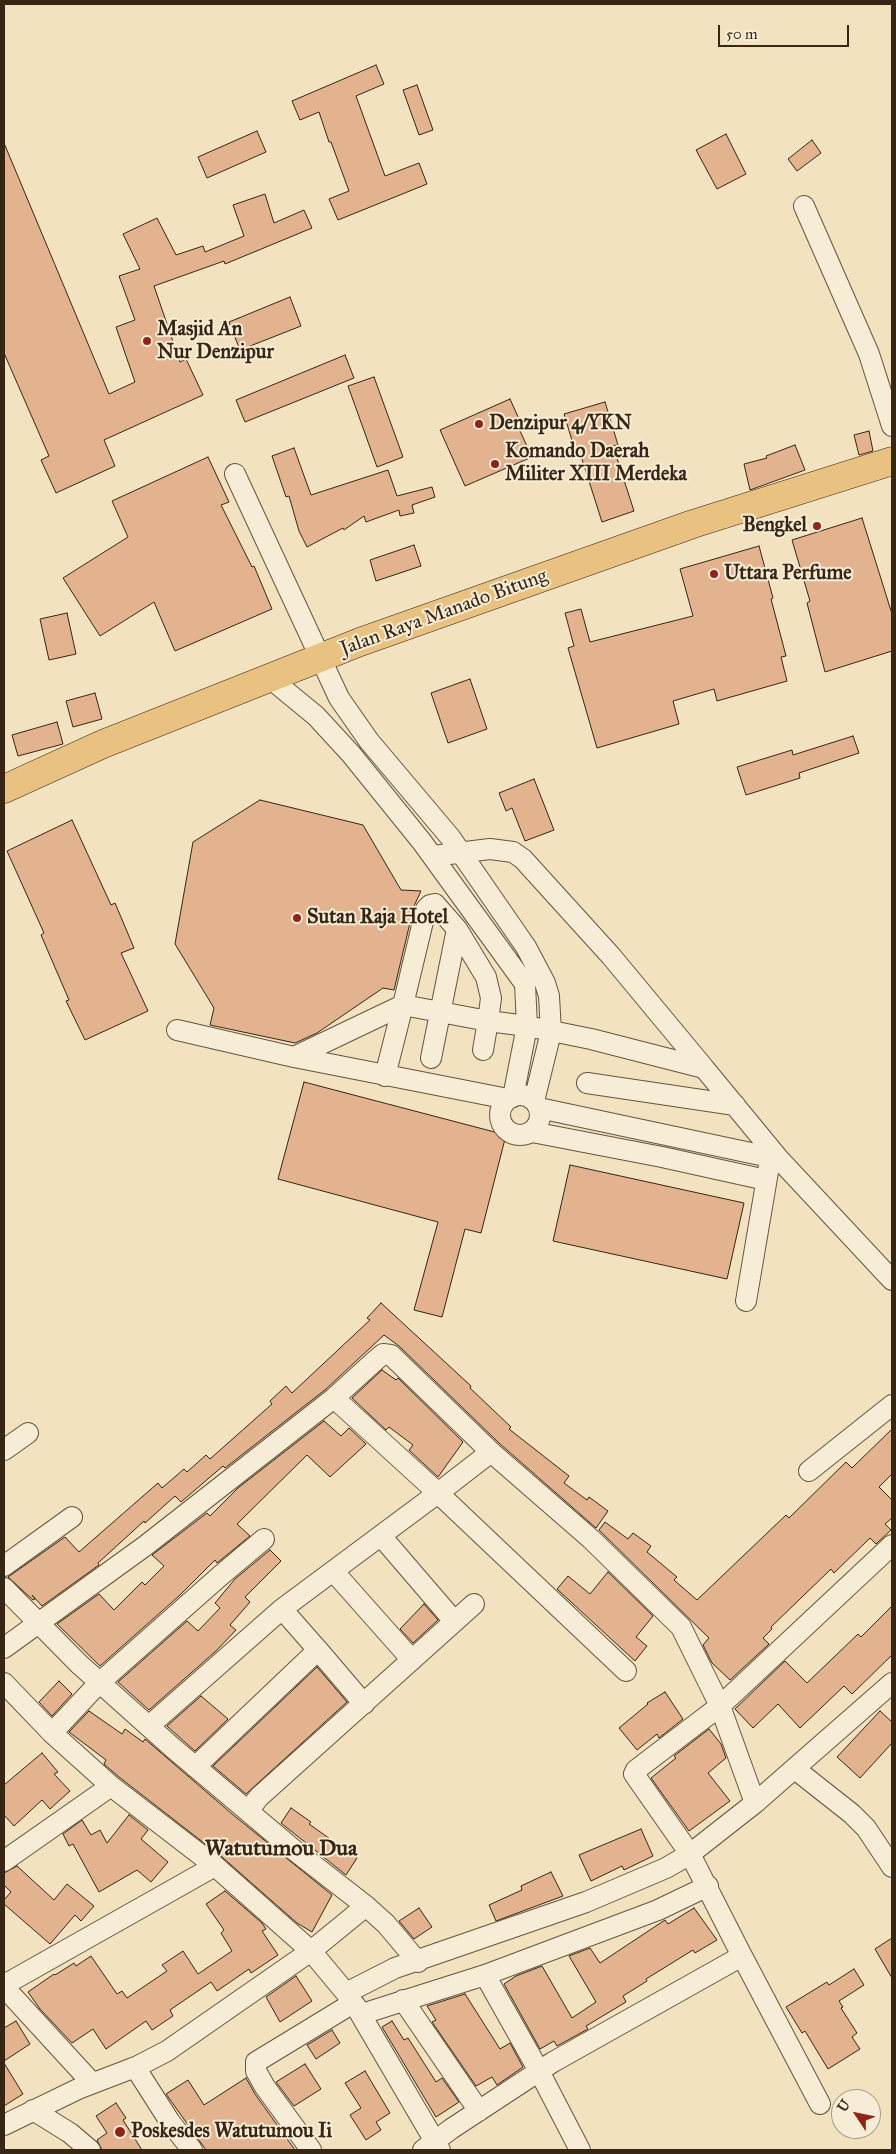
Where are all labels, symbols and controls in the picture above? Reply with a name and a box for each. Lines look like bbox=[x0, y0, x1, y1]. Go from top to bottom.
scale bar bbox=[721, 15, 852, 47]
text: 50 m bbox=[726, 25, 758, 43]
place label: Masjid An Nur Denzipur bbox=[157, 318, 274, 365]
marker: Masjid An Nur Denzipur bbox=[141, 335, 153, 347]
place label: Denzipur 4/YKN bbox=[489, 412, 632, 436]
marker: Denzipur 4/YKN bbox=[473, 418, 485, 430]
place label: Komando Daerah Militer XIII Merdeka bbox=[505, 440, 687, 487]
marker: Komando Daerah Militer XIII Merdeka bbox=[489, 458, 501, 470]
place label: Bengkel bbox=[742, 514, 807, 538]
marker: Bengkel bbox=[811, 520, 823, 532]
place label: Uttara Perfume bbox=[724, 562, 851, 586]
street label: Jalan Raya Manado Bitung bbox=[337, 564, 551, 662]
marker: Uttara Perfume bbox=[708, 568, 720, 580]
place label: Sutan Raja Hotel bbox=[307, 906, 448, 930]
marker: Sutan Raja Hotel bbox=[291, 912, 303, 924]
district label: Watutumou Dua bbox=[205, 1837, 357, 1863]
north arrow bbox=[831, 2089, 881, 2139]
text: U bbox=[834, 2097, 854, 2115]
place label: Poskesdes Watutumou Ii bbox=[131, 2120, 332, 2144]
marker: Poskesdes Watutumou Ii bbox=[113, 2125, 127, 2139]

